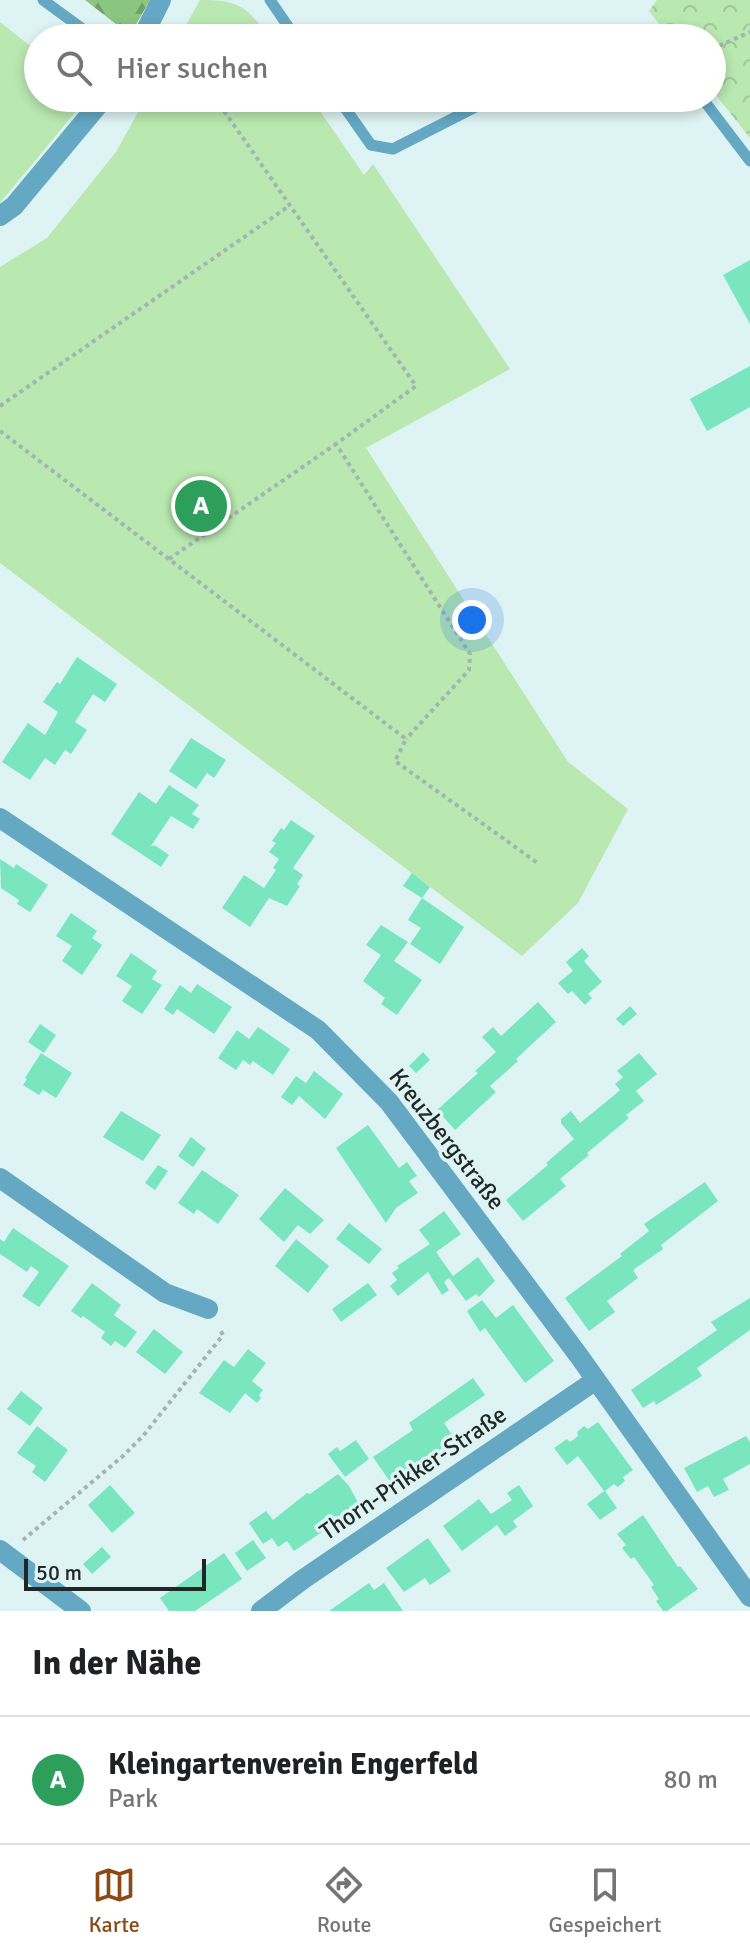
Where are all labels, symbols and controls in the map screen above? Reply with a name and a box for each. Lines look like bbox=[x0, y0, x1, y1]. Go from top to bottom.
search box bbox=[24, 24, 726, 112]
icon: search bbox=[52, 46, 96, 90]
text: Hier suchen bbox=[116, 50, 268, 87]
pin: A bbox=[175, 476, 227, 536]
your location bbox=[452, 600, 492, 640]
street label: Kreuzbergstraße bbox=[382, 1062, 512, 1216]
street label: Thorn-Prikker-Straße bbox=[314, 1399, 512, 1547]
scale bar bbox=[24, 1555, 206, 1591]
text: 50 m bbox=[36, 1559, 82, 1586]
text: In der Nähe bbox=[32, 1642, 201, 1684]
text: Kleingartenverein Engerfeld bbox=[108, 1746, 478, 1783]
text: A bbox=[50, 1764, 66, 1796]
text: 80 m bbox=[663, 1764, 718, 1796]
text: Park bbox=[108, 1783, 158, 1815]
tab: Karte bbox=[88, 1863, 140, 1938]
tab: Route bbox=[317, 1863, 372, 1938]
tab: Gespeichert bbox=[549, 1863, 662, 1938]

